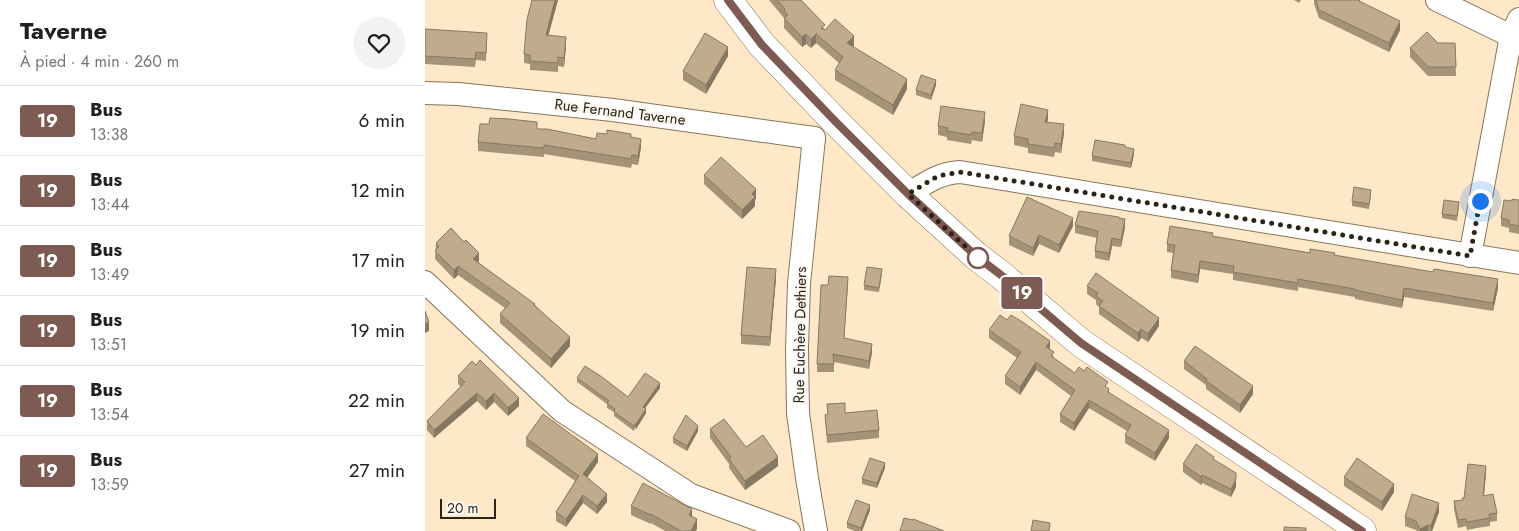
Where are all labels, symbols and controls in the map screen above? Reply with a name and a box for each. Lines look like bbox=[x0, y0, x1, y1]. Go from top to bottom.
text: Taverne bbox=[20, 13, 107, 48]
button: heart bbox=[353, 17, 405, 69]
text: À pied · 4 min · 260 m bbox=[20, 50, 179, 73]
street label: Rue Fernand Taverne bbox=[553, 93, 687, 131]
text: Bus bbox=[90, 96, 122, 123]
text: 6 min bbox=[359, 107, 405, 134]
text: 19 bbox=[37, 108, 58, 134]
text: 13:38 bbox=[90, 123, 128, 146]
text: Bus bbox=[90, 166, 122, 193]
text: 12 min bbox=[350, 177, 405, 204]
text: 19 bbox=[37, 178, 58, 204]
your location bbox=[1468, 189, 1493, 214]
text: 13:44 bbox=[90, 193, 129, 216]
text: Bus bbox=[90, 236, 122, 263]
text: 17 min bbox=[351, 247, 405, 274]
unlabelled marker bbox=[967, 247, 989, 269]
text: 19 bbox=[37, 248, 58, 274]
text: 13:49 bbox=[90, 263, 129, 286]
street label: Rue Euchère Dethiers bbox=[788, 266, 812, 404]
line badge: 19 bbox=[999, 277, 1045, 309]
text: 19 bbox=[1011, 280, 1033, 306]
text: Bus bbox=[90, 306, 122, 333]
text: 19 min bbox=[350, 317, 405, 344]
text: 19 bbox=[37, 318, 58, 344]
text: 13:51 bbox=[90, 333, 127, 356]
text: Bus bbox=[90, 376, 122, 403]
text: 22 min bbox=[348, 387, 405, 414]
text: 19 bbox=[37, 388, 58, 414]
text: 13:54 bbox=[90, 403, 129, 426]
text: Bus bbox=[90, 446, 122, 473]
text: 27 min bbox=[349, 457, 405, 484]
text: 19 bbox=[37, 458, 58, 484]
text: 13:59 bbox=[90, 473, 129, 496]
scale bar bbox=[440, 496, 496, 519]
text: 20 m bbox=[447, 498, 479, 518]

